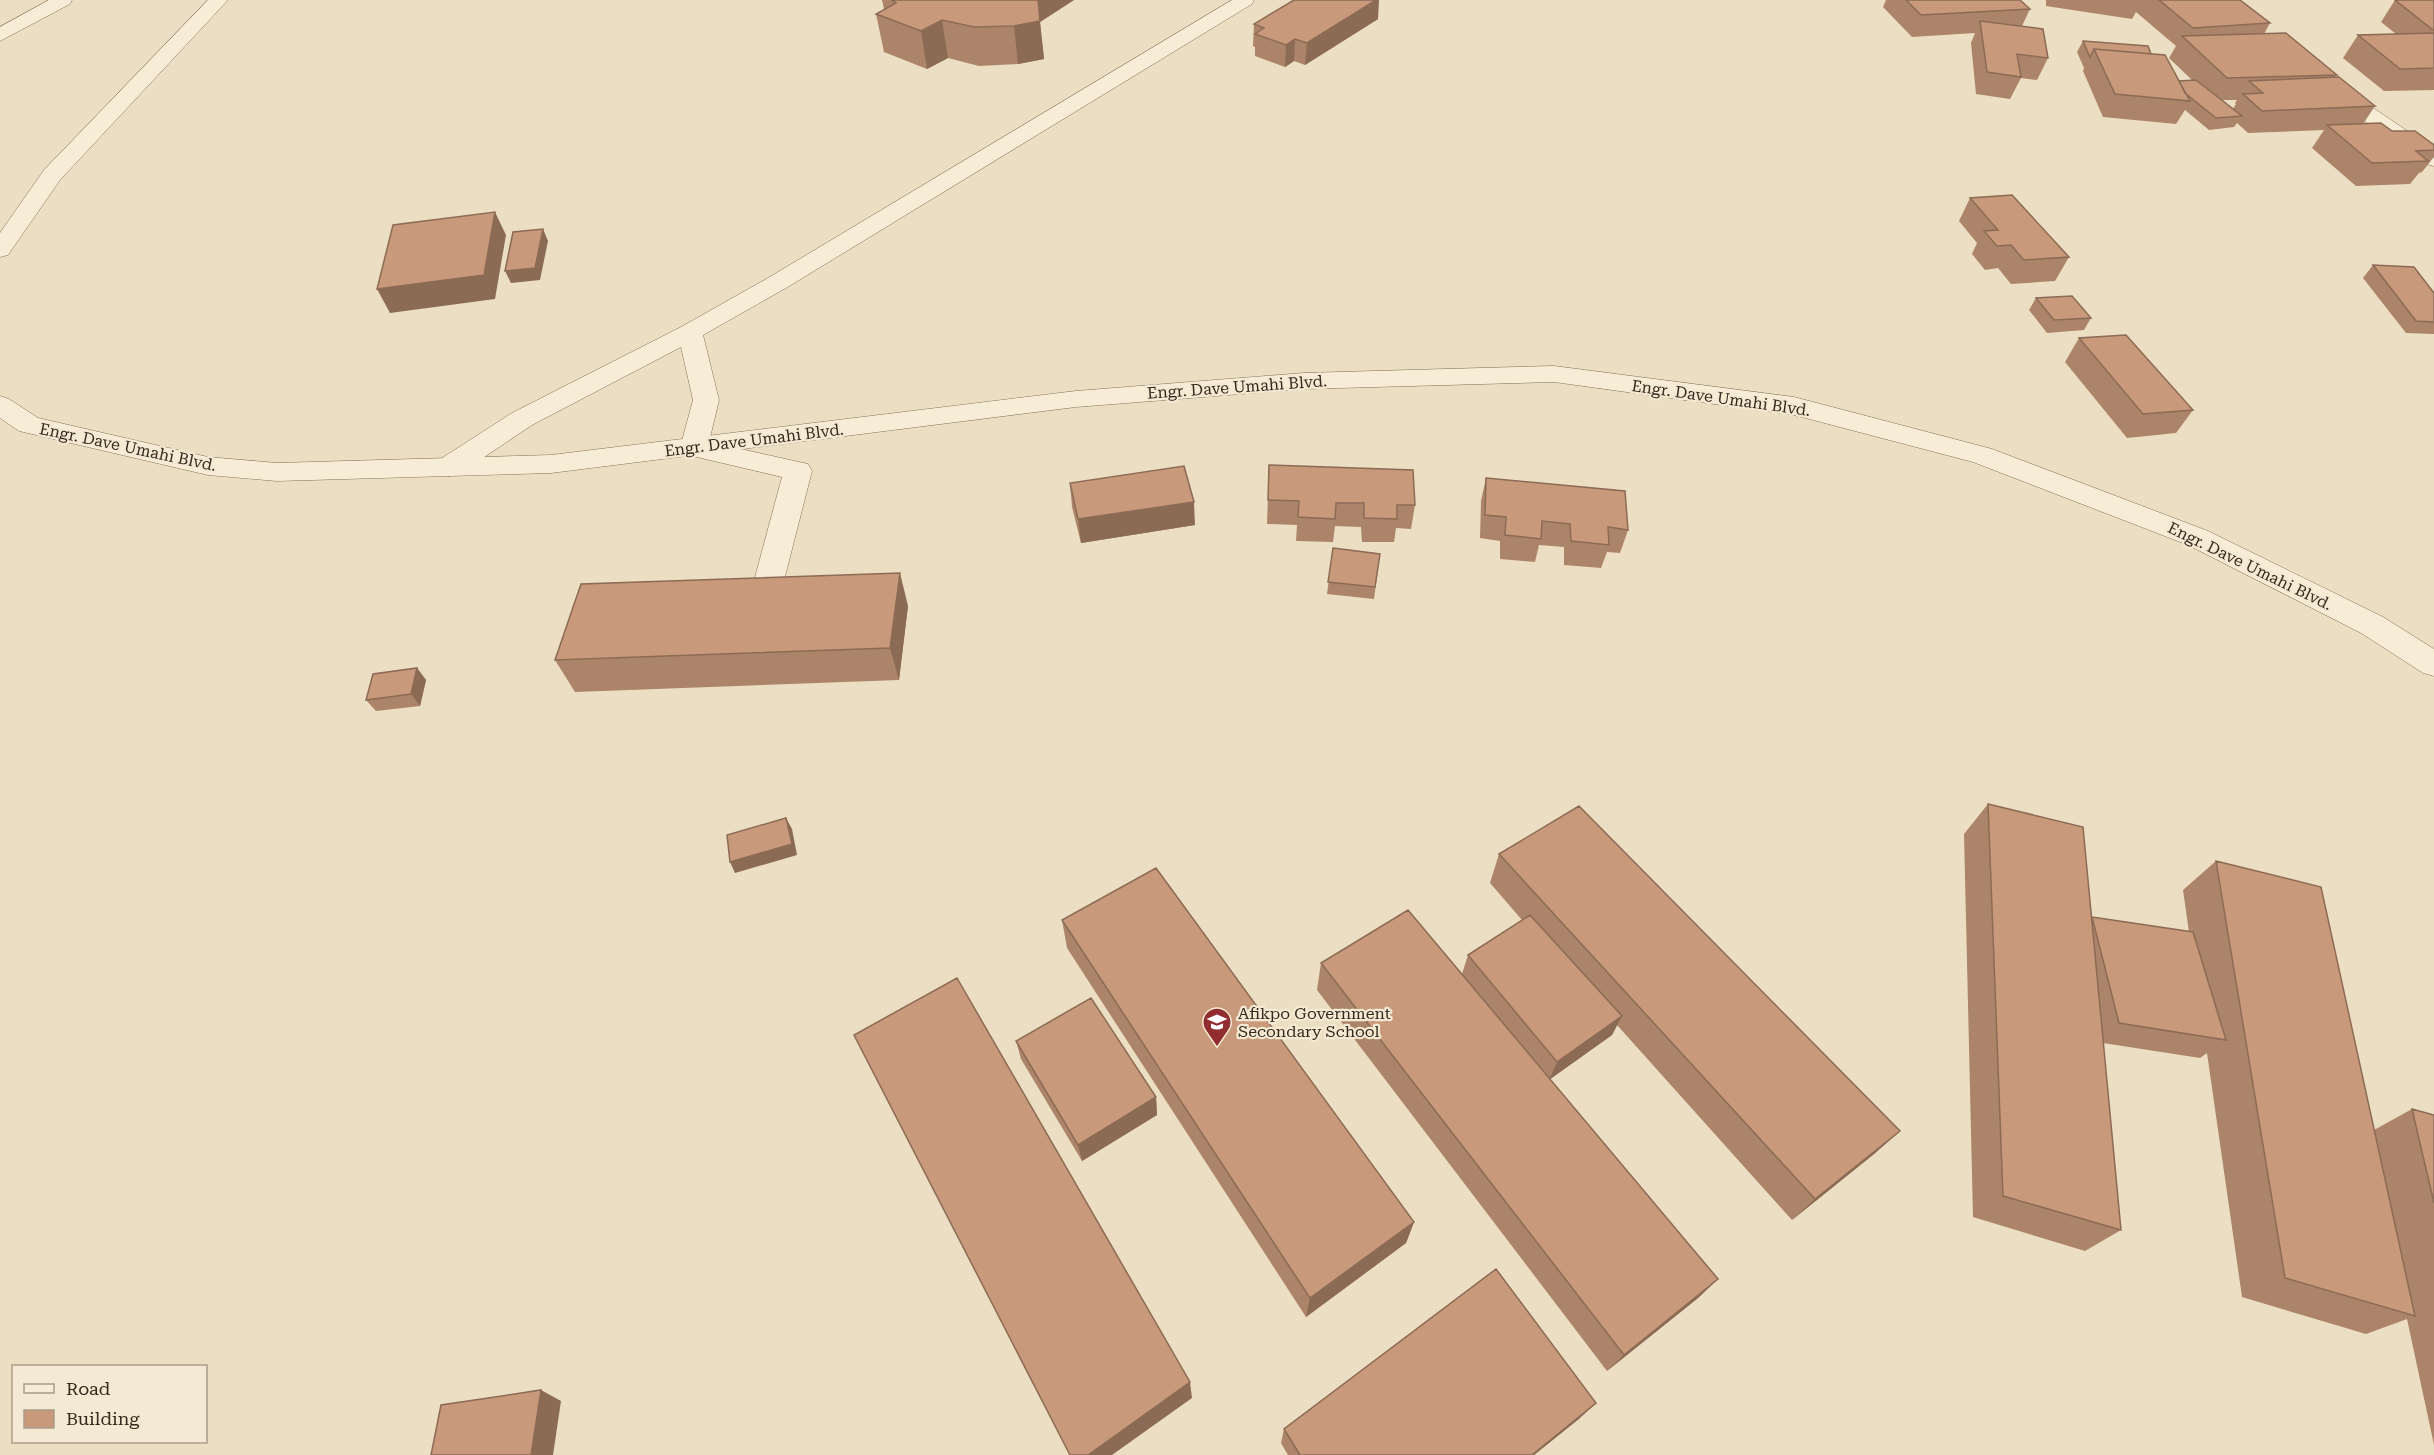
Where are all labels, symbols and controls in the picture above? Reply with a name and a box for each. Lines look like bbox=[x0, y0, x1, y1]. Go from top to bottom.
street label: Engr. Dave Umahi Blvd. bbox=[1146, 371, 1328, 403]
street label: Engr. Dave Umahi Blvd. bbox=[1630, 376, 1812, 420]
street label: Engr. Dave Umahi Blvd. bbox=[38, 419, 218, 475]
street label: Engr. Dave Umahi Blvd. bbox=[663, 420, 845, 460]
street label: Engr. Dave Umahi Blvd. bbox=[2165, 518, 2335, 614]
place label: Afikpo Government Secondary School bbox=[1238, 1004, 1391, 1041]
school or university icon: Afikpo Government Secondary School bbox=[1201, 1006, 1233, 1048]
legend bbox=[12, 1365, 207, 1443]
text: Road bbox=[66, 1378, 111, 1399]
text: Building bbox=[66, 1408, 140, 1429]

